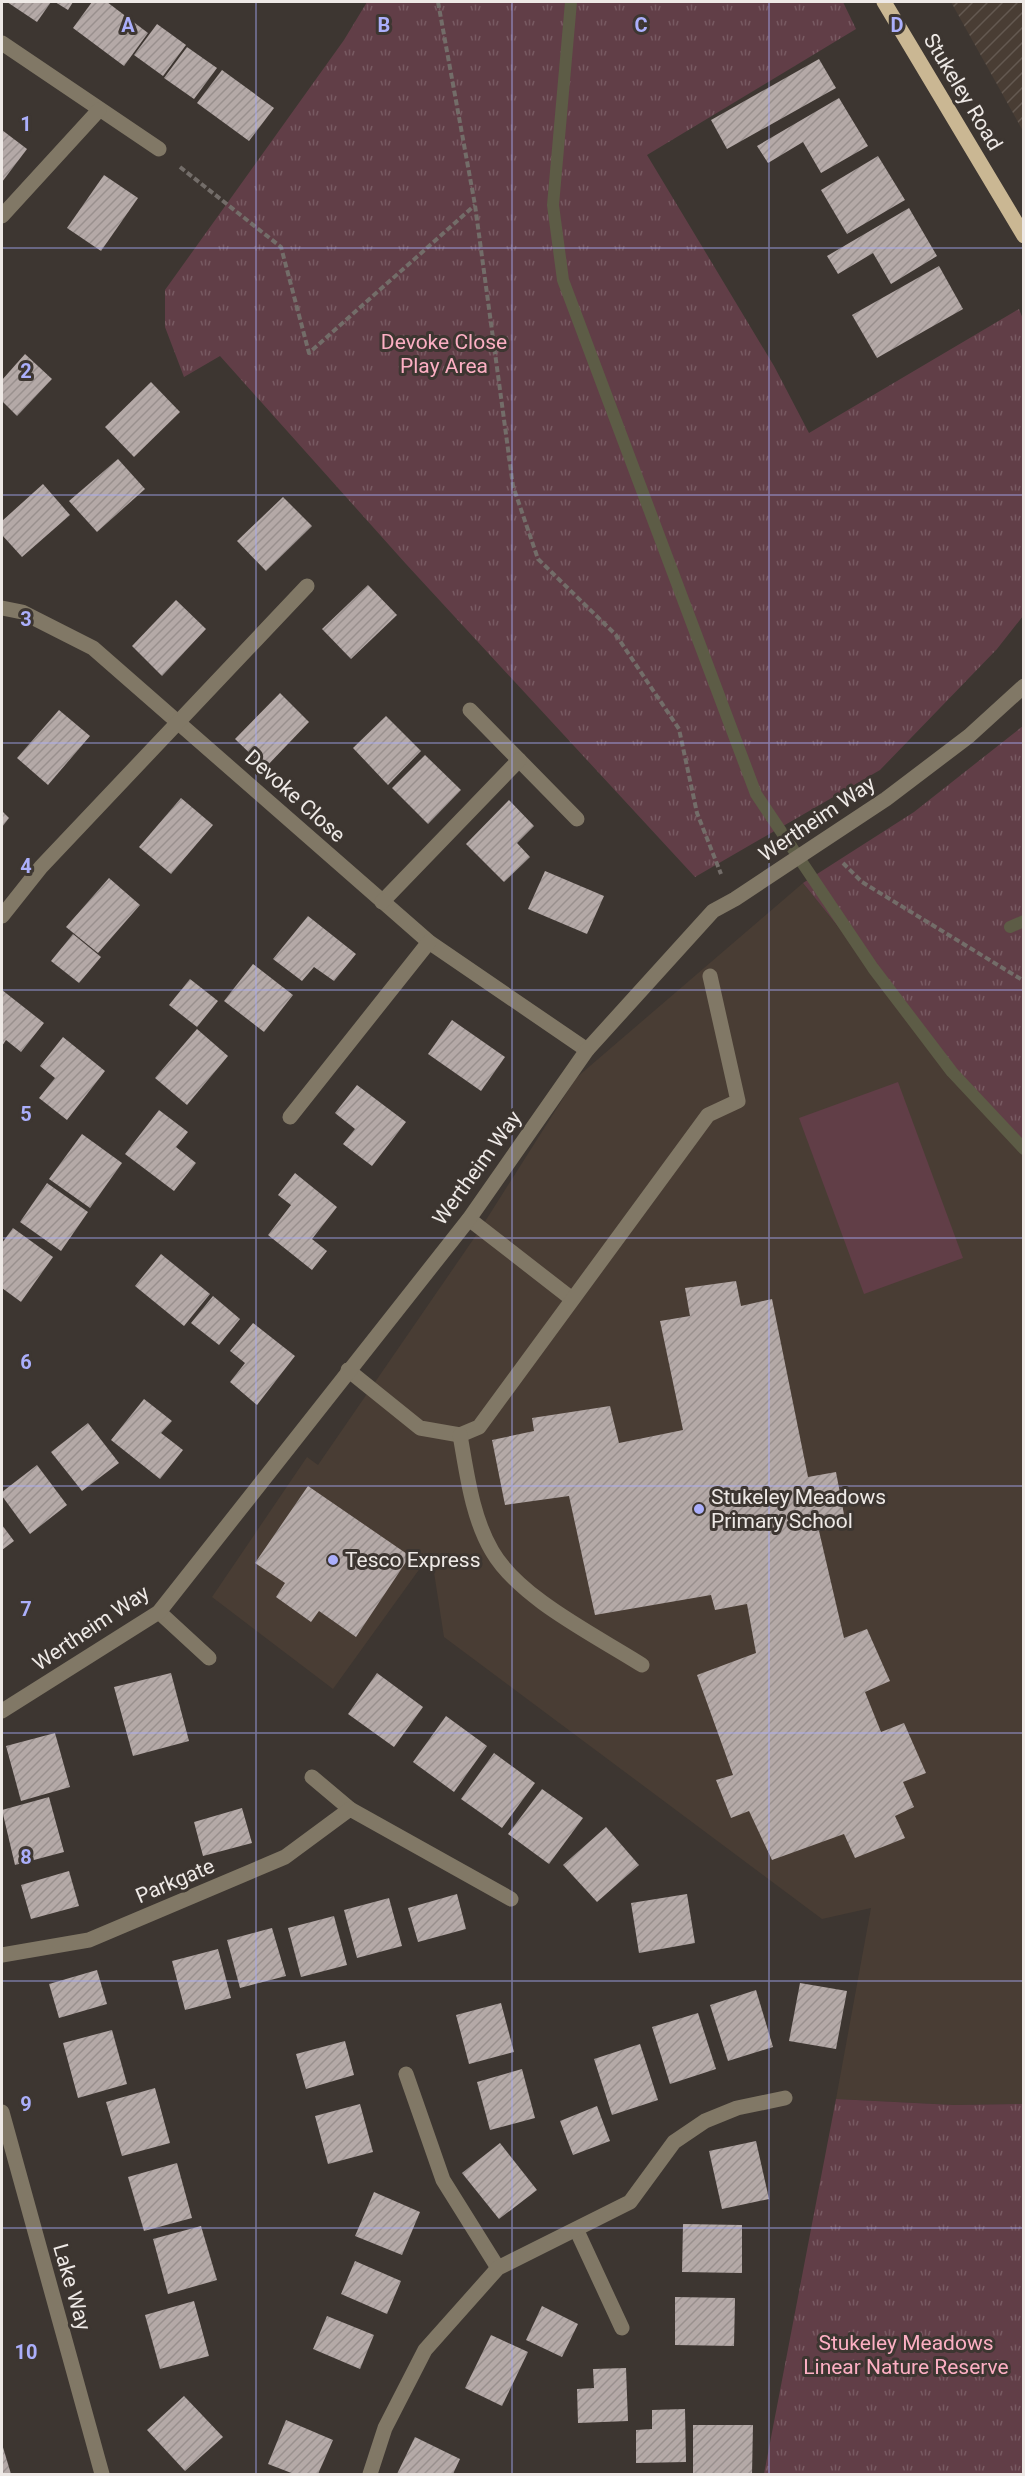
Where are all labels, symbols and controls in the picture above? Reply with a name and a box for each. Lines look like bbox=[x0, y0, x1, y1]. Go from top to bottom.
text: A bbox=[121, 13, 135, 37]
text: B bbox=[378, 13, 390, 37]
text: C bbox=[634, 13, 648, 37]
text: D bbox=[891, 13, 904, 37]
street label: Stukeley Road bbox=[919, 29, 1007, 155]
text: 1 bbox=[20, 112, 32, 136]
park label: Devoke Close Play Area bbox=[381, 330, 507, 378]
text: 2 bbox=[20, 359, 32, 383]
text: 3 bbox=[20, 607, 32, 631]
street label: Devoke Close bbox=[240, 745, 350, 847]
street label: Wertheim Way bbox=[754, 771, 880, 867]
text: 4 bbox=[20, 854, 32, 878]
text: 5 bbox=[20, 1102, 32, 1126]
street label: Wertheim Way bbox=[428, 1106, 526, 1230]
text: 6 bbox=[20, 1350, 32, 1374]
place label: Stukeley Meadows Primary School bbox=[711, 1485, 886, 1533]
marker: Stukeley Meadows Primary School bbox=[692, 1502, 706, 1516]
place label: Tesco Express bbox=[345, 1548, 481, 1572]
marker: Tesco Express bbox=[326, 1553, 340, 1567]
street label: Wertheim Way bbox=[28, 1580, 154, 1676]
text: 7 bbox=[20, 1597, 32, 1621]
text: 8 bbox=[20, 1845, 32, 1869]
street label: Parkgate bbox=[132, 1854, 218, 1908]
text: 9 bbox=[20, 2092, 32, 2116]
street label: Lake Way bbox=[48, 2241, 96, 2333]
park label: Stukeley Meadows Linear Nature Reserve bbox=[803, 2331, 1009, 2379]
text: 10 bbox=[15, 2340, 37, 2364]

